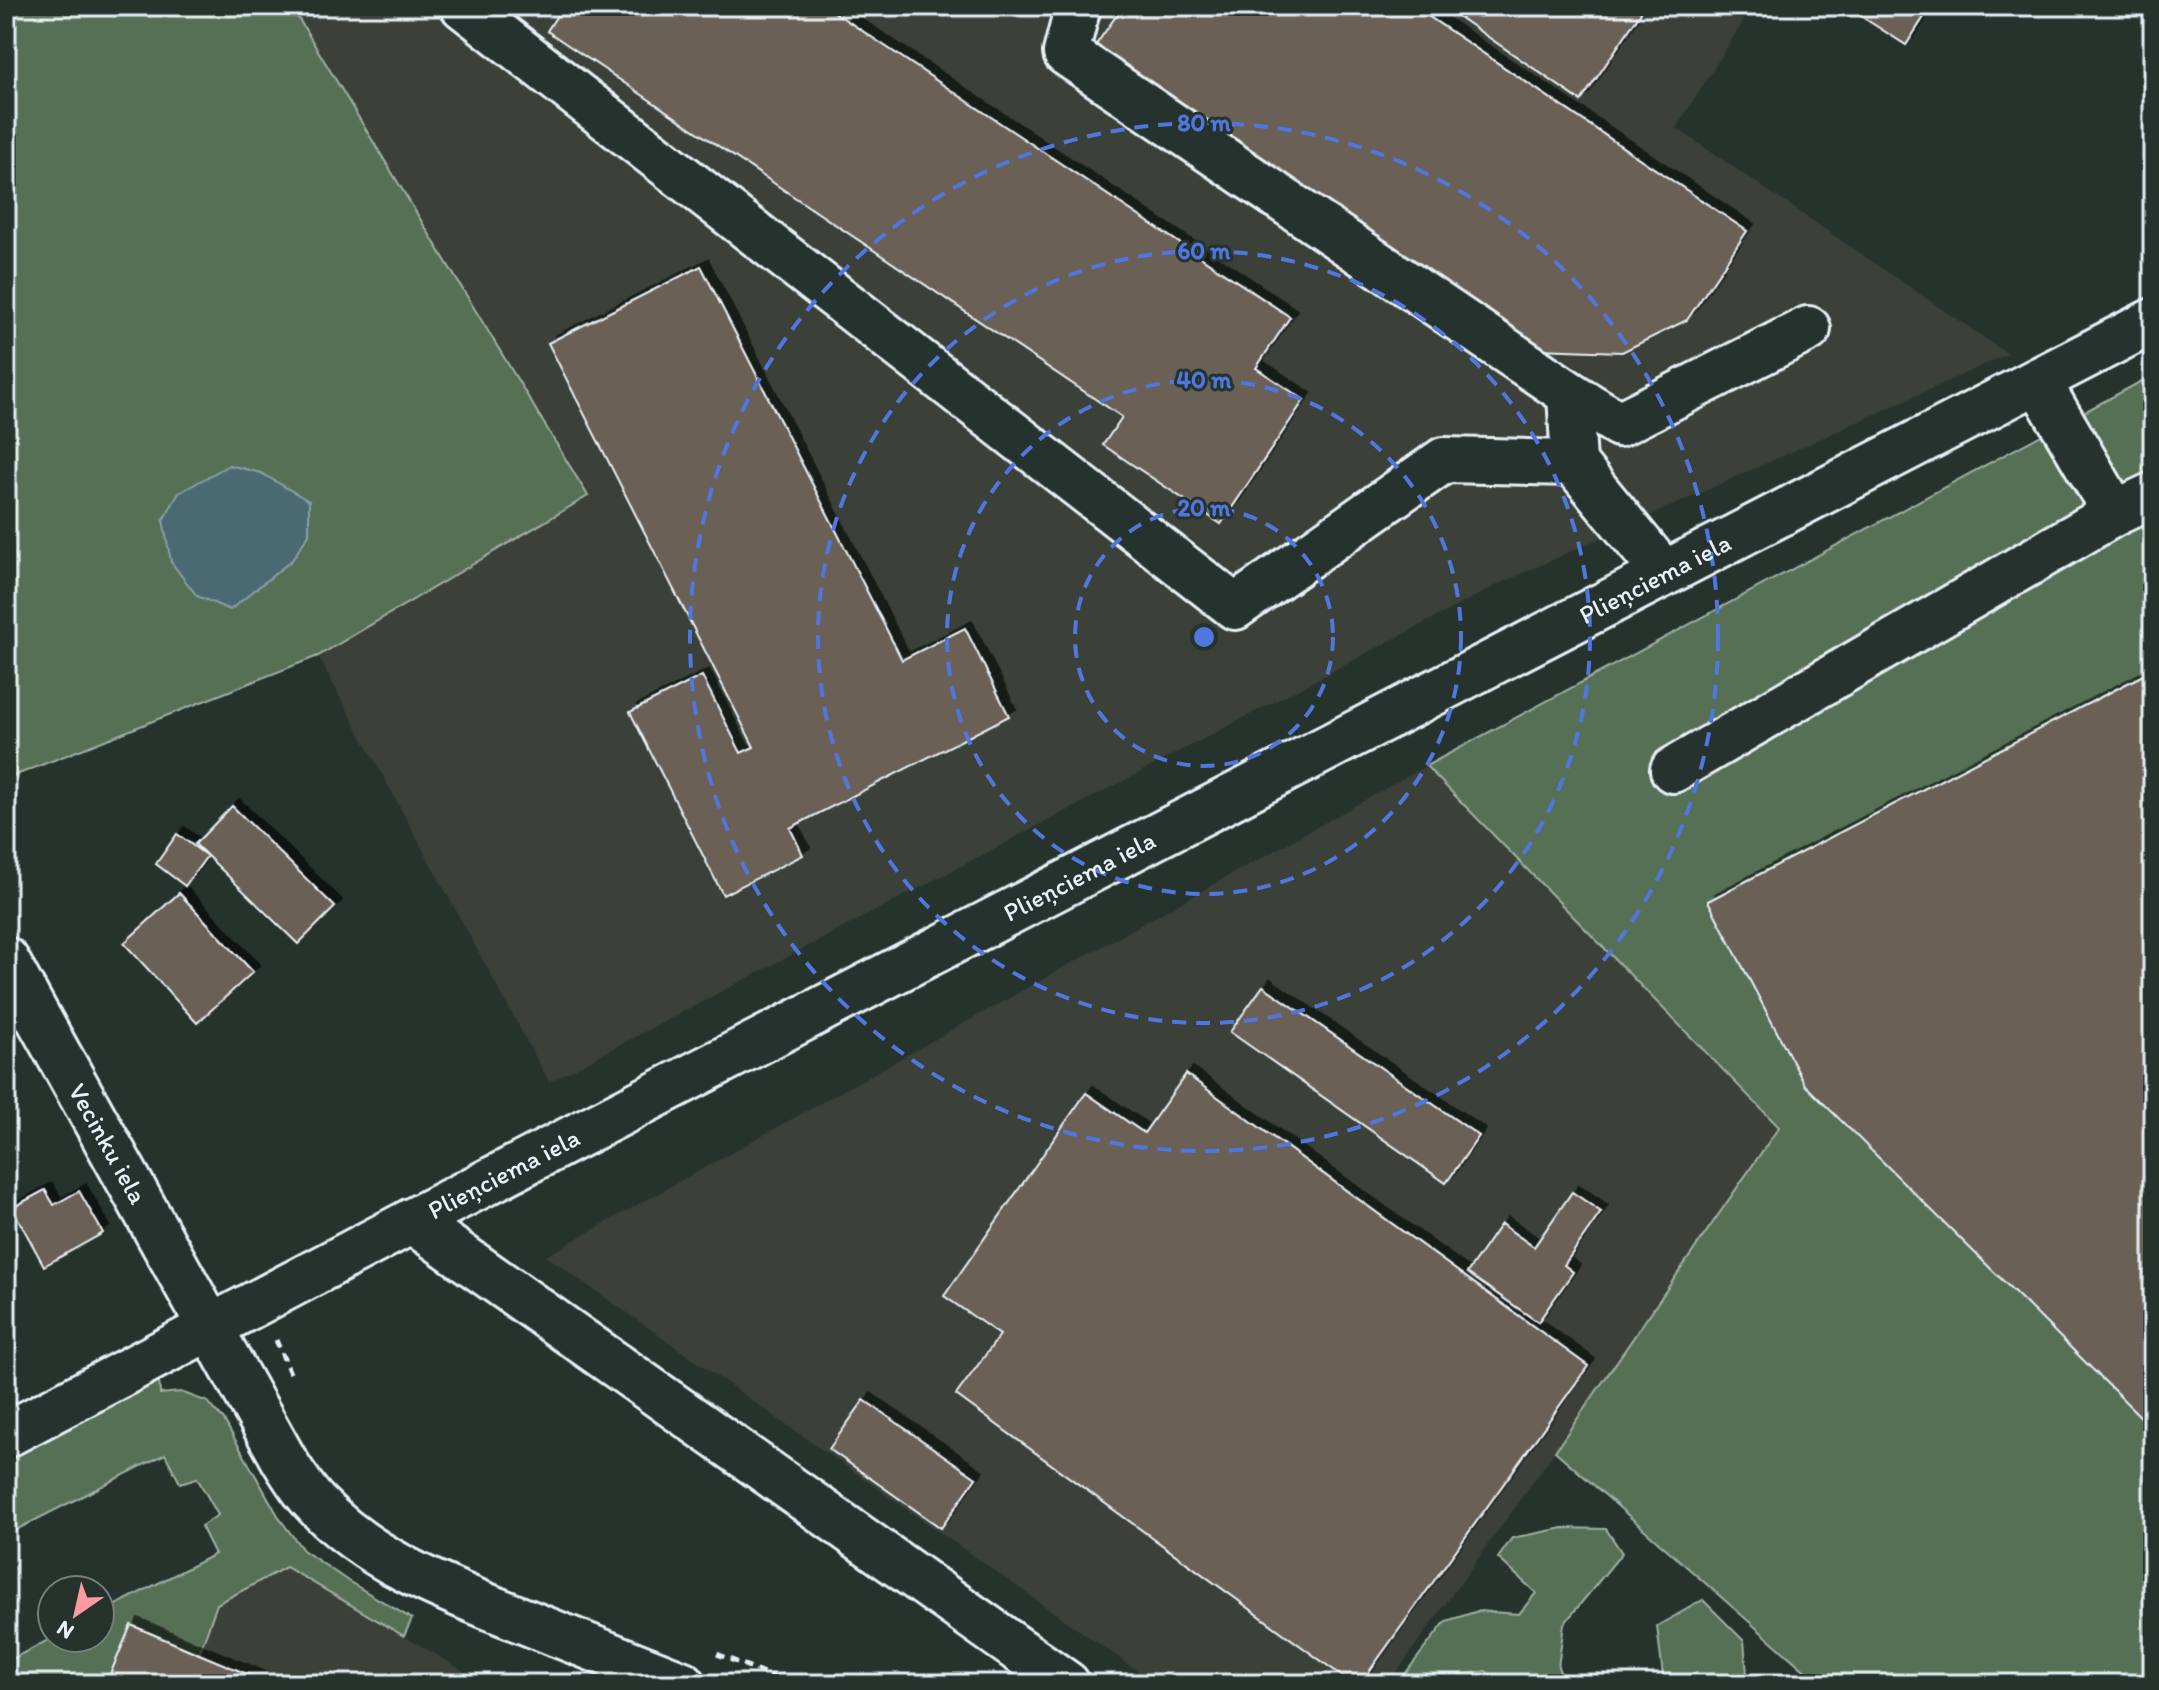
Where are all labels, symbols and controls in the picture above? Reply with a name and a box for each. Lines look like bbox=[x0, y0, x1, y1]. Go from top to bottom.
text: 80 m bbox=[1177, 108, 1232, 137]
text: 60 m bbox=[1177, 236, 1231, 265]
text: 40 m bbox=[1177, 365, 1232, 394]
text: 20 m bbox=[1178, 493, 1231, 522]
street label: Plieņciema iela bbox=[1574, 526, 1736, 631]
centre of rings bbox=[1190, 623, 1218, 651]
street label: Plieņciema iela bbox=[998, 824, 1161, 929]
street label: Vecinku iela bbox=[62, 1078, 155, 1210]
street label: Plieņciema iela bbox=[422, 1121, 585, 1226]
north arrow bbox=[36, 1574, 116, 1654]
text: N bbox=[51, 1615, 79, 1646]

